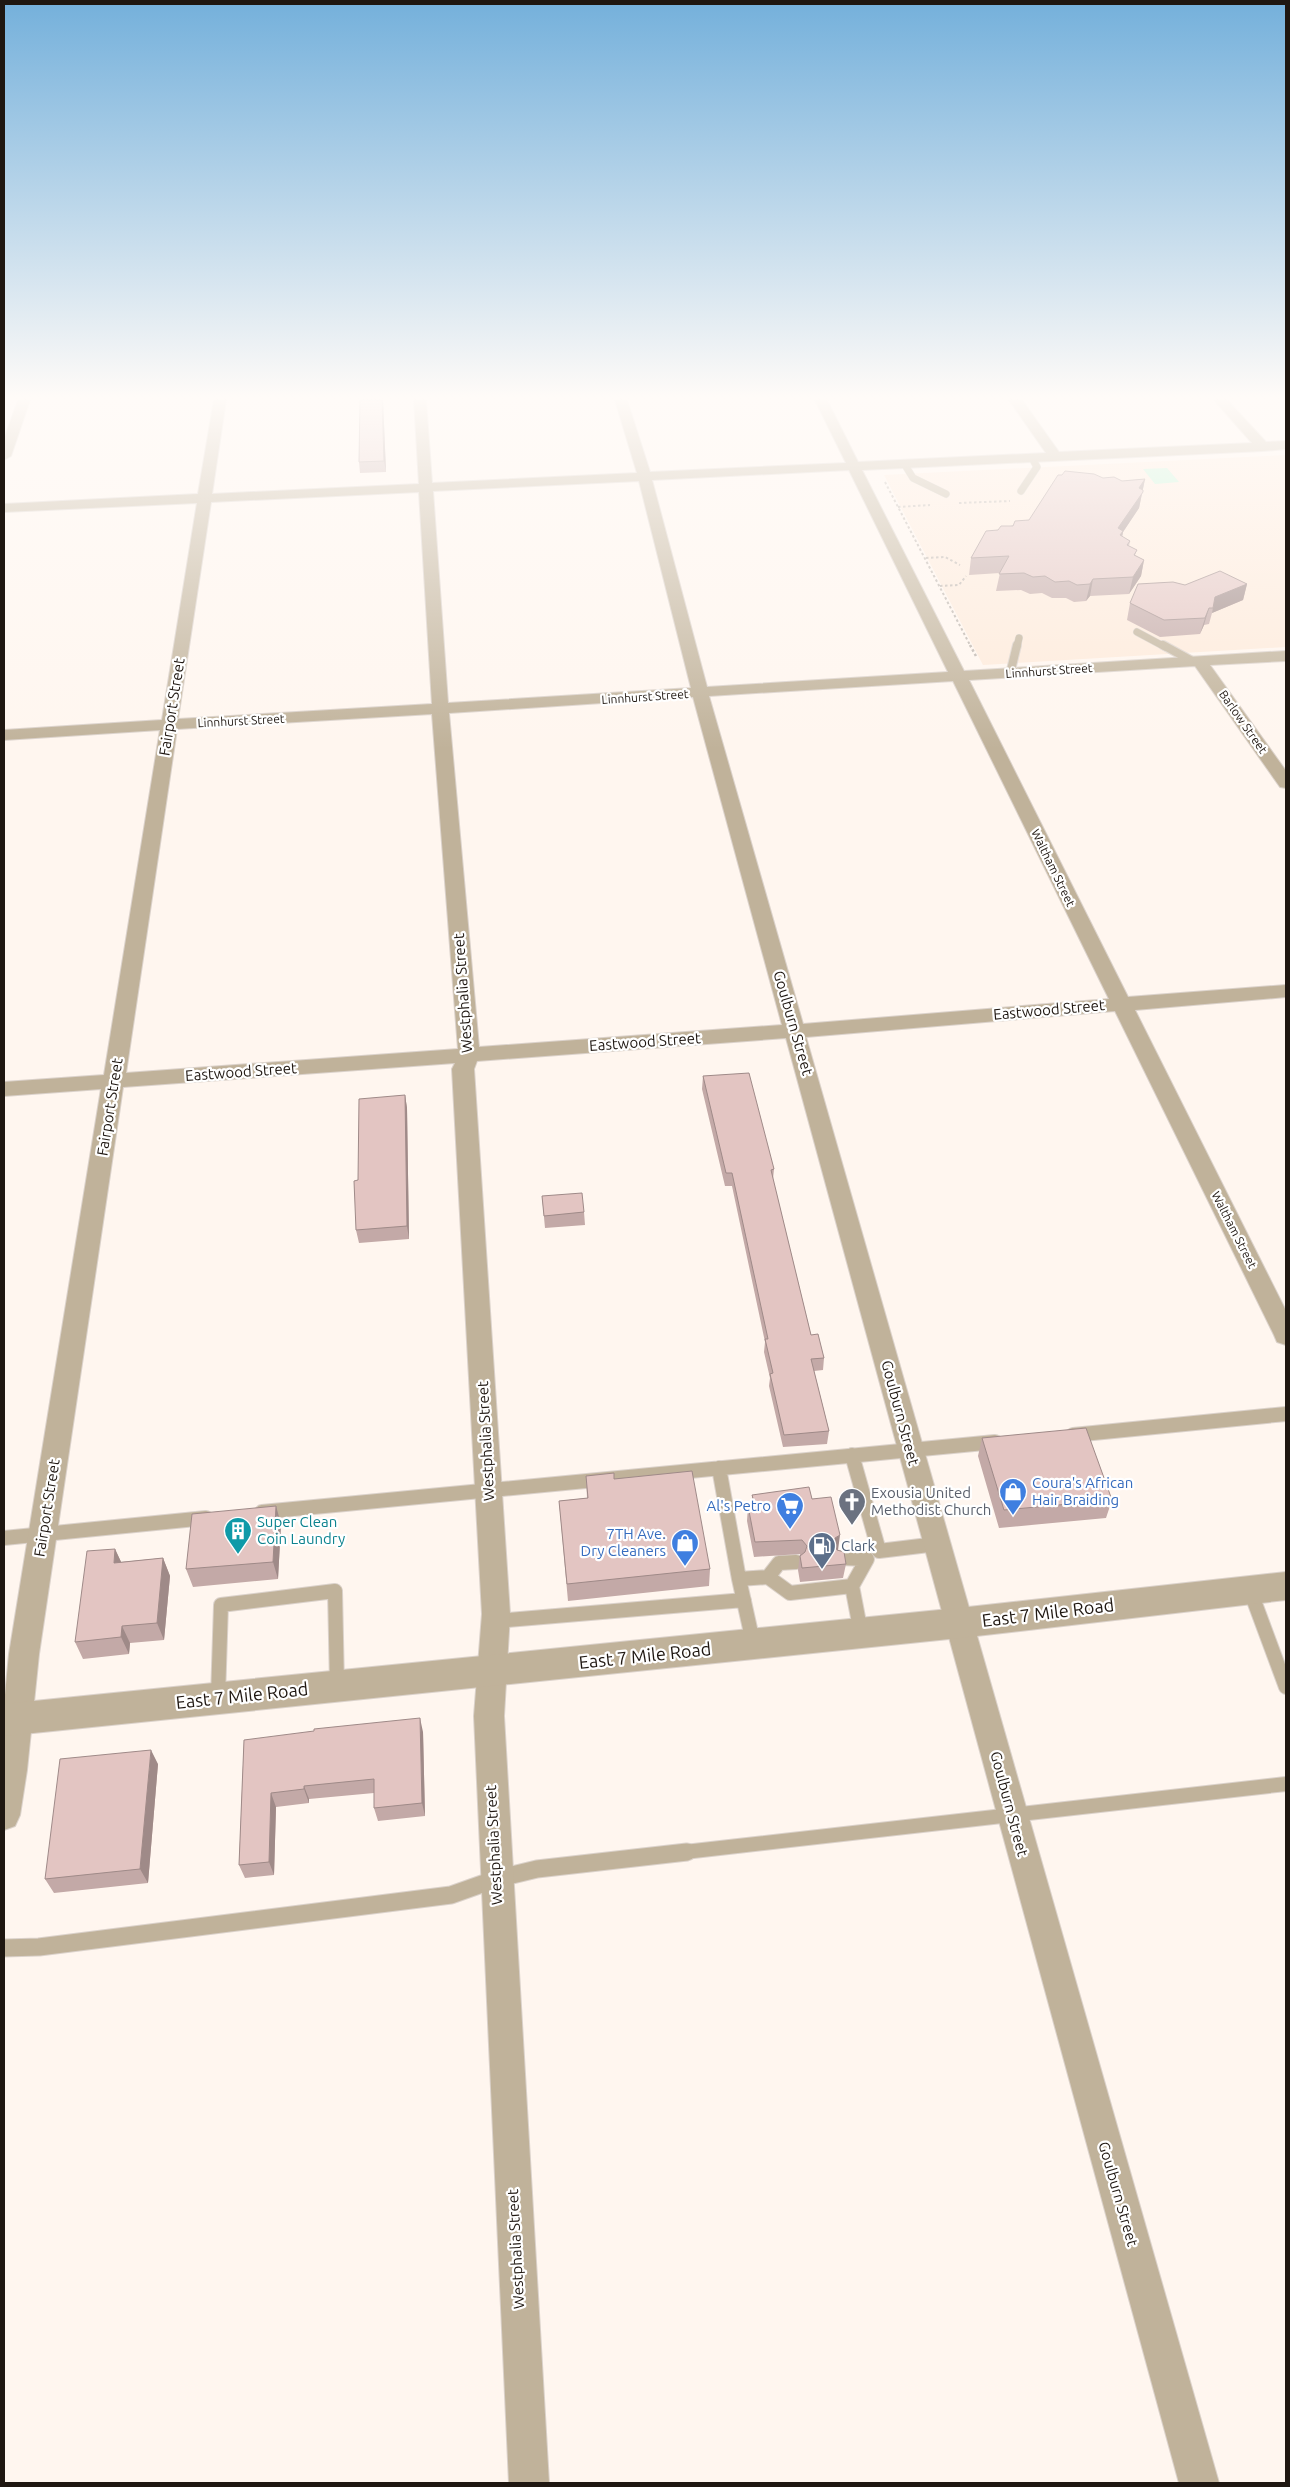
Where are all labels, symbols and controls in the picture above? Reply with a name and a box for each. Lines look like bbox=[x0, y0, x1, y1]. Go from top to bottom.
street label: Fairport Street bbox=[155, 657, 188, 757]
street label: Linnhurst Street bbox=[1005, 661, 1093, 680]
street label: Linnhurst Street bbox=[601, 687, 689, 706]
street label: Barlow Street bbox=[1217, 688, 1270, 756]
street label: Linnhurst Street bbox=[197, 712, 285, 729]
street label: Waltham Street bbox=[1029, 827, 1078, 909]
street label: Westphalia Street bbox=[450, 932, 475, 1053]
street label: Goulburn Street bbox=[770, 969, 817, 1077]
street label: Eastwood Street bbox=[993, 996, 1105, 1023]
street label: Eastwood Street bbox=[589, 1029, 701, 1054]
street label: Fairport Street bbox=[93, 1057, 126, 1157]
street label: Eastwood Street bbox=[185, 1059, 297, 1084]
street label: Waltham Street bbox=[1209, 1189, 1260, 1271]
street label: Goulburn Street bbox=[878, 1358, 923, 1467]
street label: Westphalia Street bbox=[474, 1381, 497, 1501]
street label: Fairport Street bbox=[30, 1458, 63, 1558]
place label: Coura's African Hair Braiding bbox=[1032, 1474, 1133, 1508]
shop icon: Coura's African Hair Braiding bbox=[998, 1477, 1028, 1516]
place label: Exousia United Methodist Church bbox=[871, 1484, 991, 1518]
church icon: Exousia United Methodist Church bbox=[837, 1487, 867, 1526]
supermarket icon: Al's Petro bbox=[775, 1491, 805, 1530]
place label: Al's Petro bbox=[706, 1497, 771, 1514]
place label: Super Clean Coin Laundry bbox=[257, 1513, 345, 1547]
building icon: Super Clean Coin Laundry bbox=[223, 1516, 253, 1555]
place label: 7TH Ave. Dry Cleaners bbox=[581, 1525, 666, 1559]
shop icon: 7TH Ave. Dry Cleaners bbox=[670, 1528, 700, 1567]
fuel station icon: Clark bbox=[807, 1531, 837, 1570]
place label: Clark bbox=[841, 1537, 876, 1554]
street label: East 7 Mile Road bbox=[981, 1594, 1115, 1630]
street label: East 7 Mile Road bbox=[578, 1638, 712, 1672]
street label: East 7 Mile Road bbox=[175, 1678, 309, 1712]
street label: Goulburn Street bbox=[987, 1749, 1032, 1858]
street label: Westphalia Street bbox=[482, 1785, 505, 1905]
street label: Goulburn Street bbox=[1095, 2140, 1142, 2248]
street label: Westphalia Street bbox=[504, 2189, 527, 2309]

